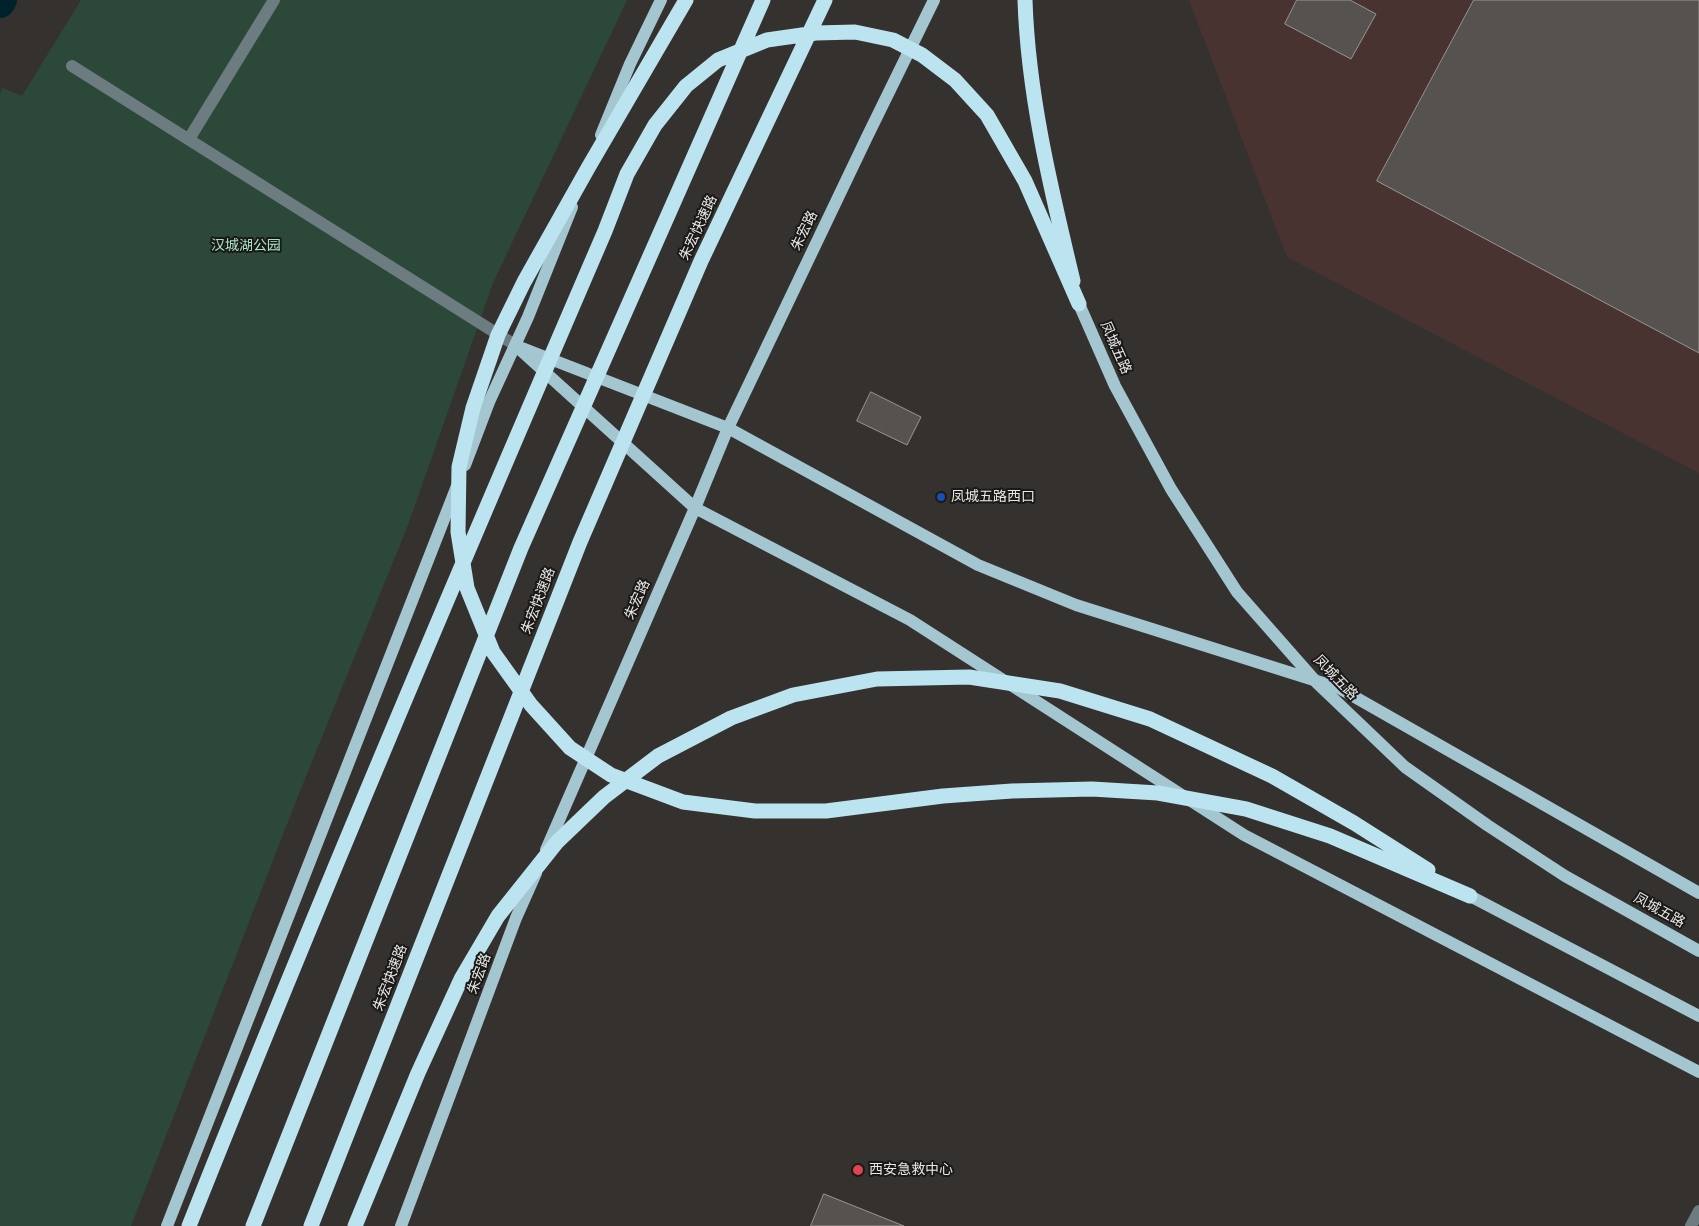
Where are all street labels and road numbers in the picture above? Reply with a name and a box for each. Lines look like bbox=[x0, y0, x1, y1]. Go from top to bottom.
street label: 朱宏快速路 bbox=[677, 193, 721, 263]
street label: 朱宏路 bbox=[788, 208, 822, 254]
street label: 凤城五路 bbox=[1096, 319, 1134, 377]
street label: 朱宏快速路 bbox=[519, 565, 559, 637]
street label: 朱宏路 bbox=[622, 577, 654, 623]
street label: 凤城五路 bbox=[1310, 652, 1360, 704]
street label: 凤城五路 bbox=[1630, 890, 1688, 932]
street label: 朱宏快速路 bbox=[371, 942, 411, 1014]
street label: 朱宏路 bbox=[465, 951, 495, 997]

